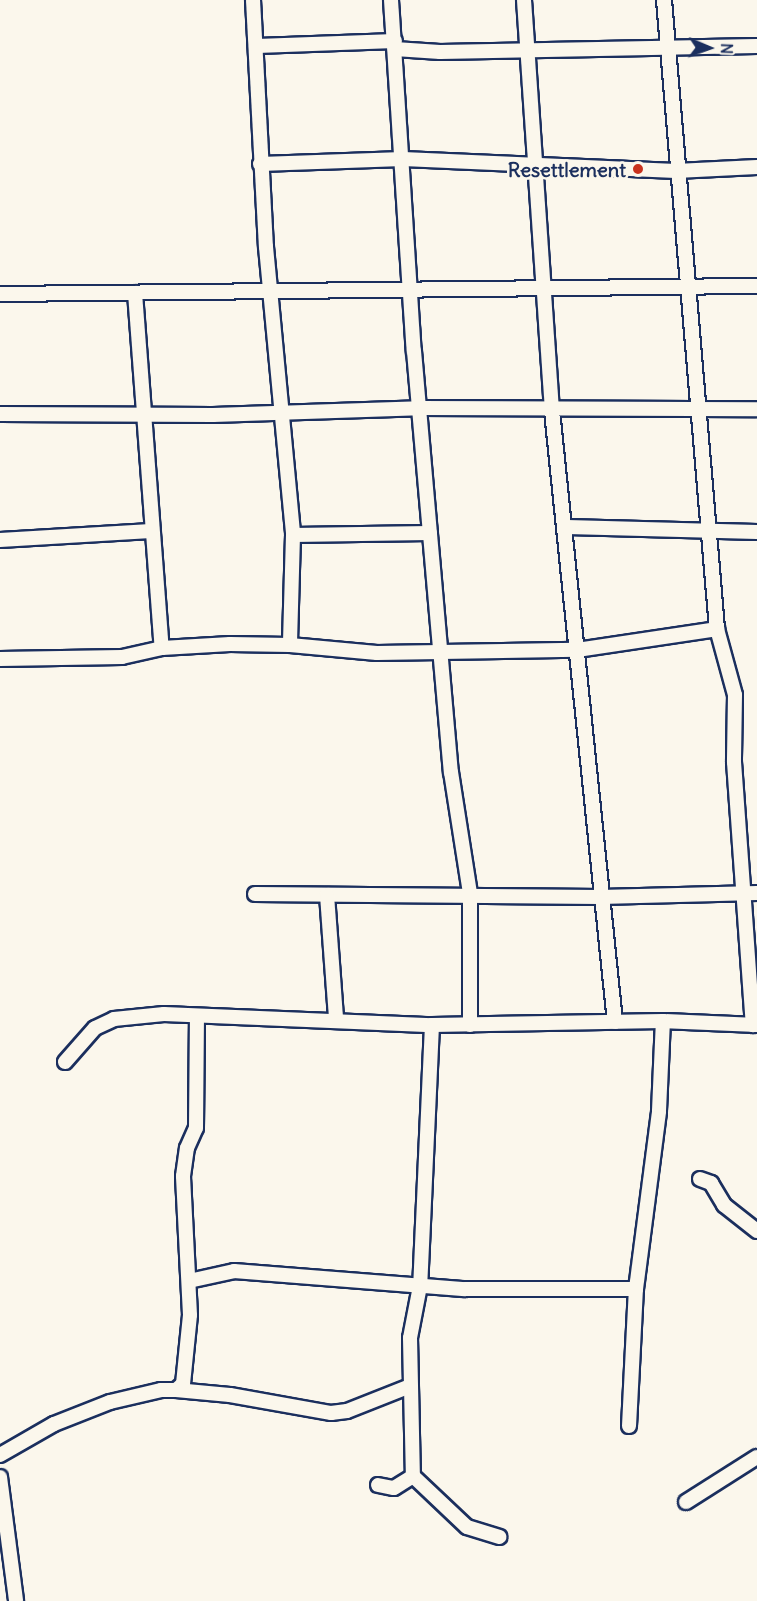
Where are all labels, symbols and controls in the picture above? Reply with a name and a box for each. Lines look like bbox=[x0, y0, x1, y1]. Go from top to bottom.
north arrow bbox=[679, 18, 739, 78]
text: N bbox=[717, 43, 737, 55]
place label: Resettlement bbox=[508, 157, 626, 181]
marker: Resettlement bbox=[631, 162, 645, 176]

